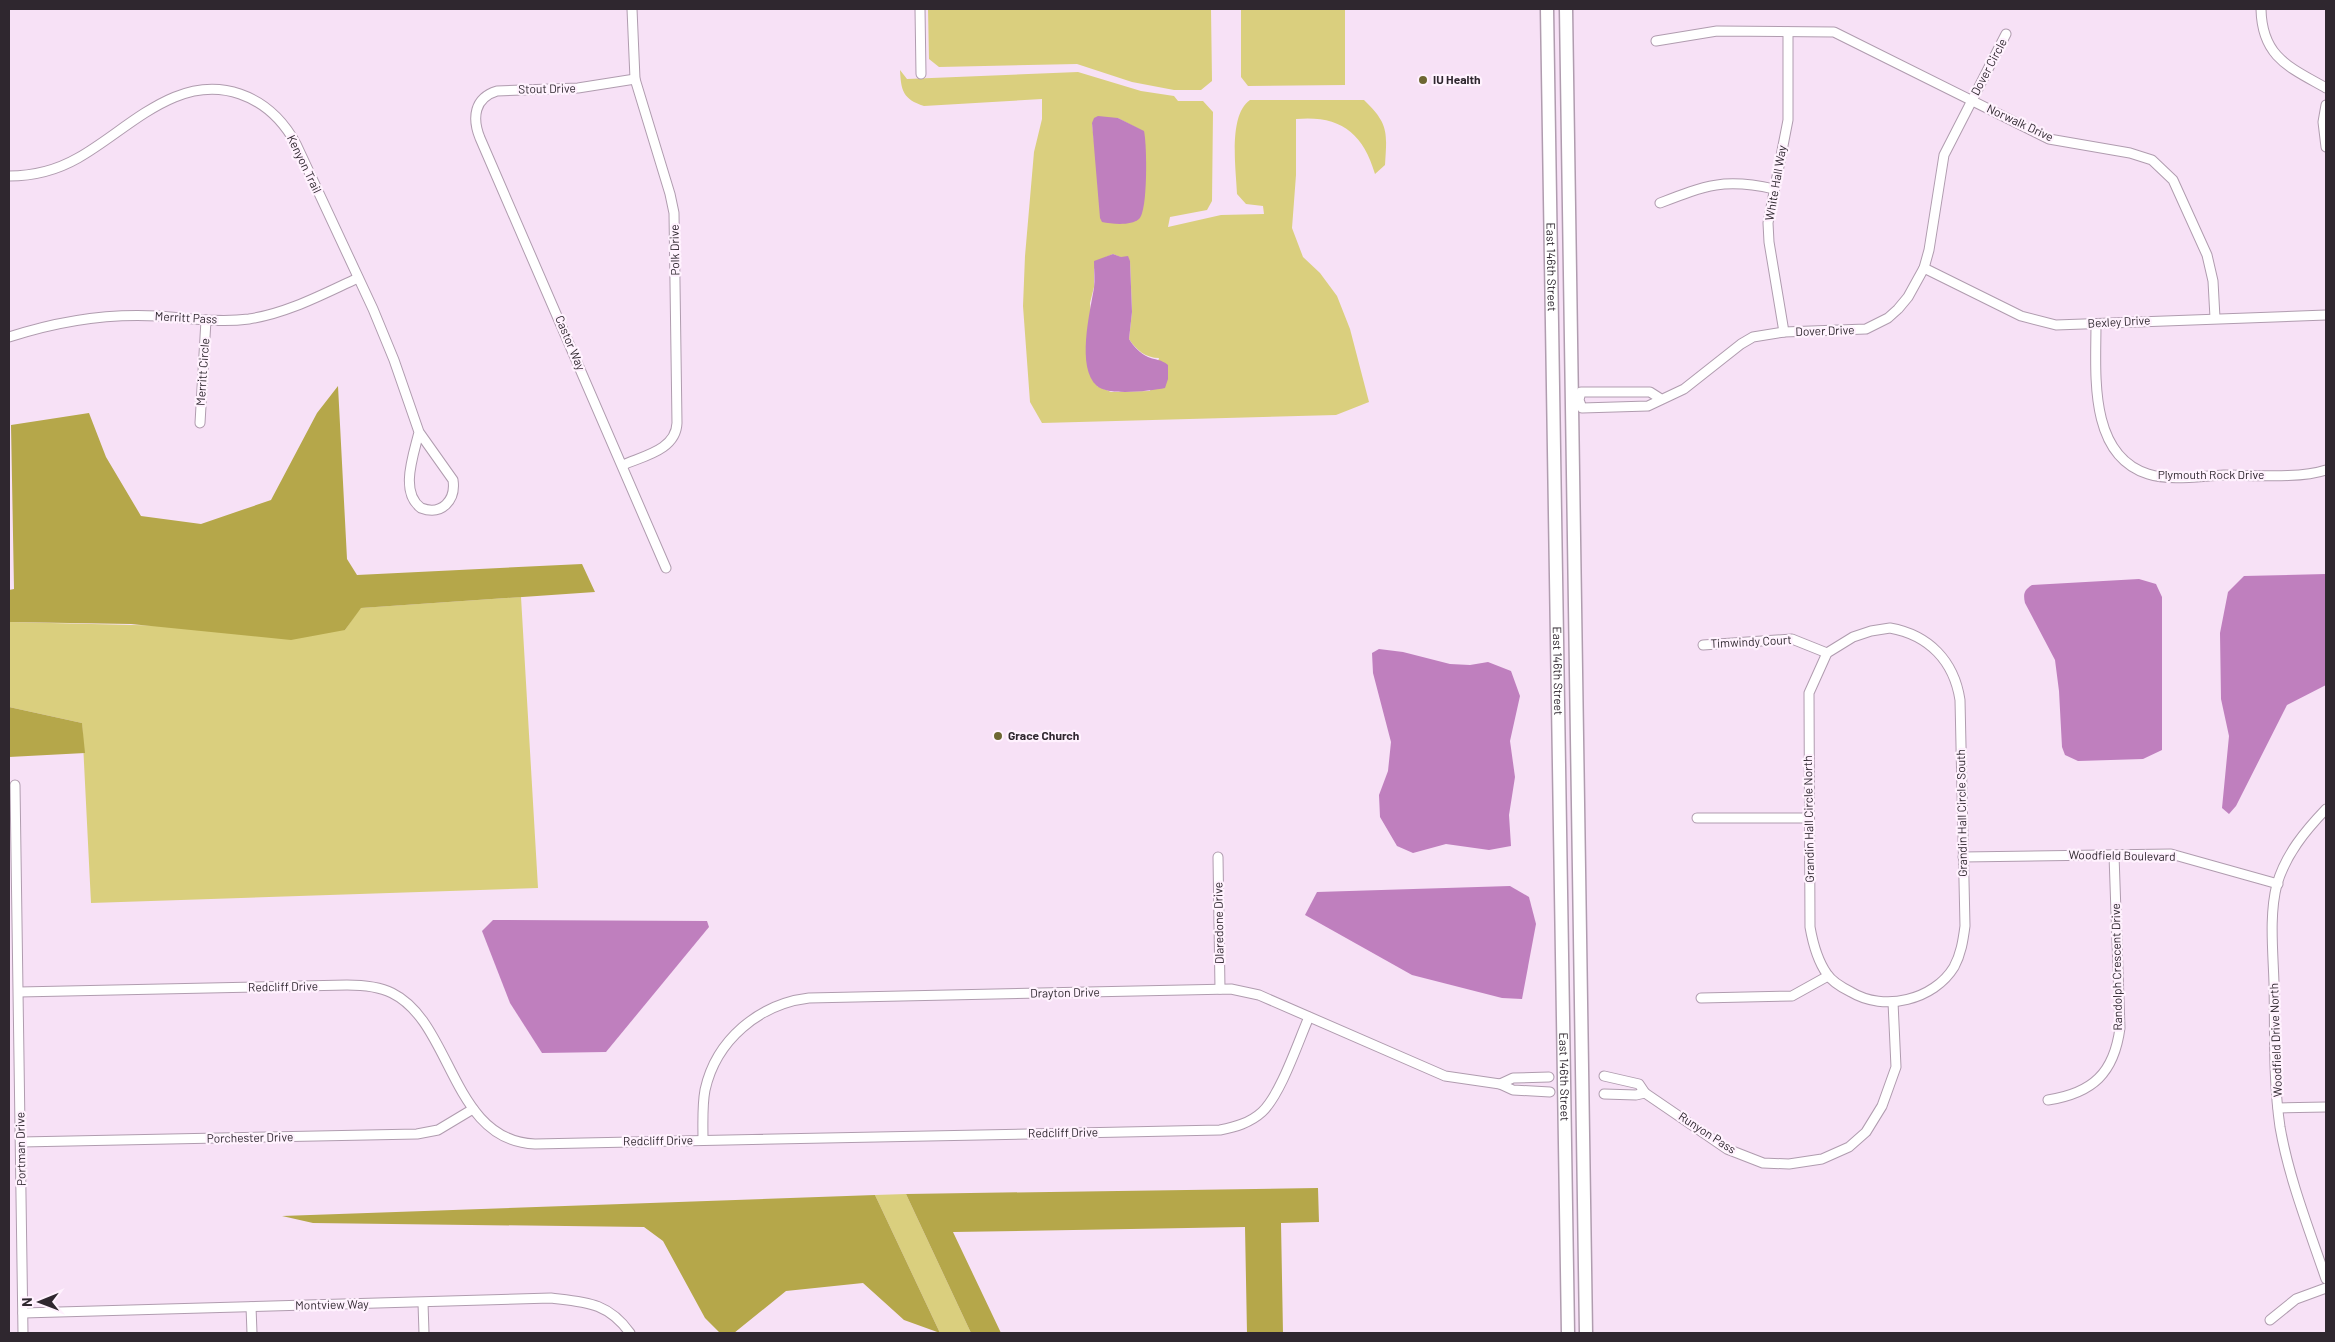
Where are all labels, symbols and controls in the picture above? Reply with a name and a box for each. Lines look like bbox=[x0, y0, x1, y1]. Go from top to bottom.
street label: Dover Circle bbox=[1967, 36, 2009, 97]
place label: IU Health bbox=[1433, 72, 1481, 86]
marker: IU Health bbox=[1417, 74, 1429, 86]
street label: Stout Drive bbox=[518, 80, 576, 96]
street label: Norwalk Drive bbox=[1985, 101, 2056, 144]
street label: Kenyon Trail bbox=[285, 132, 325, 195]
street label: White Hall Way bbox=[1761, 143, 1789, 222]
street label: East 146th Street bbox=[1544, 222, 1560, 312]
street label: Polk Drive bbox=[667, 224, 681, 276]
street label: Merritt Pass bbox=[154, 308, 218, 326]
street label: Bexley Drive bbox=[2087, 312, 2151, 330]
street label: Castor Way bbox=[553, 313, 589, 373]
street label: Dover Drive bbox=[1795, 322, 1855, 338]
street label: Merritt Circle bbox=[193, 338, 211, 406]
street label: Plymouth Rock Drive bbox=[2158, 467, 2264, 481]
street label: East 146th Street bbox=[1551, 626, 1566, 716]
street label: Timwindy Court bbox=[1710, 632, 1792, 650]
place label: Grace Church bbox=[1008, 728, 1079, 742]
marker: Grace Church bbox=[992, 730, 1004, 742]
street label: Grandin Hall Circle South bbox=[1953, 749, 1969, 877]
street label: Grandin Hall Circle North bbox=[1800, 755, 1816, 883]
street label: Woodfield Boulevard bbox=[2068, 847, 2176, 863]
street label: Dlaredone Drive bbox=[1210, 882, 1226, 964]
street label: Randolph Crescent Drive bbox=[2108, 903, 2124, 1031]
street label: Redcliff Drive bbox=[248, 978, 318, 994]
street label: Woodfield Drive North bbox=[2266, 983, 2284, 1097]
street label: Drayton Drive bbox=[1030, 984, 1100, 1000]
street label: East 146th Street bbox=[1557, 1032, 1573, 1121]
street label: Runyon Pass bbox=[1676, 1108, 1739, 1156]
street label: Portman Drive bbox=[12, 1112, 28, 1186]
street label: Redcliff Drive bbox=[1028, 1124, 1098, 1140]
street label: Porchester Drive bbox=[207, 1129, 293, 1145]
street label: Redcliff Drive bbox=[623, 1132, 693, 1148]
north arrow bbox=[15, 1277, 65, 1327]
street label: Montview Way bbox=[295, 1296, 369, 1312]
text: N bbox=[18, 1297, 35, 1307]

